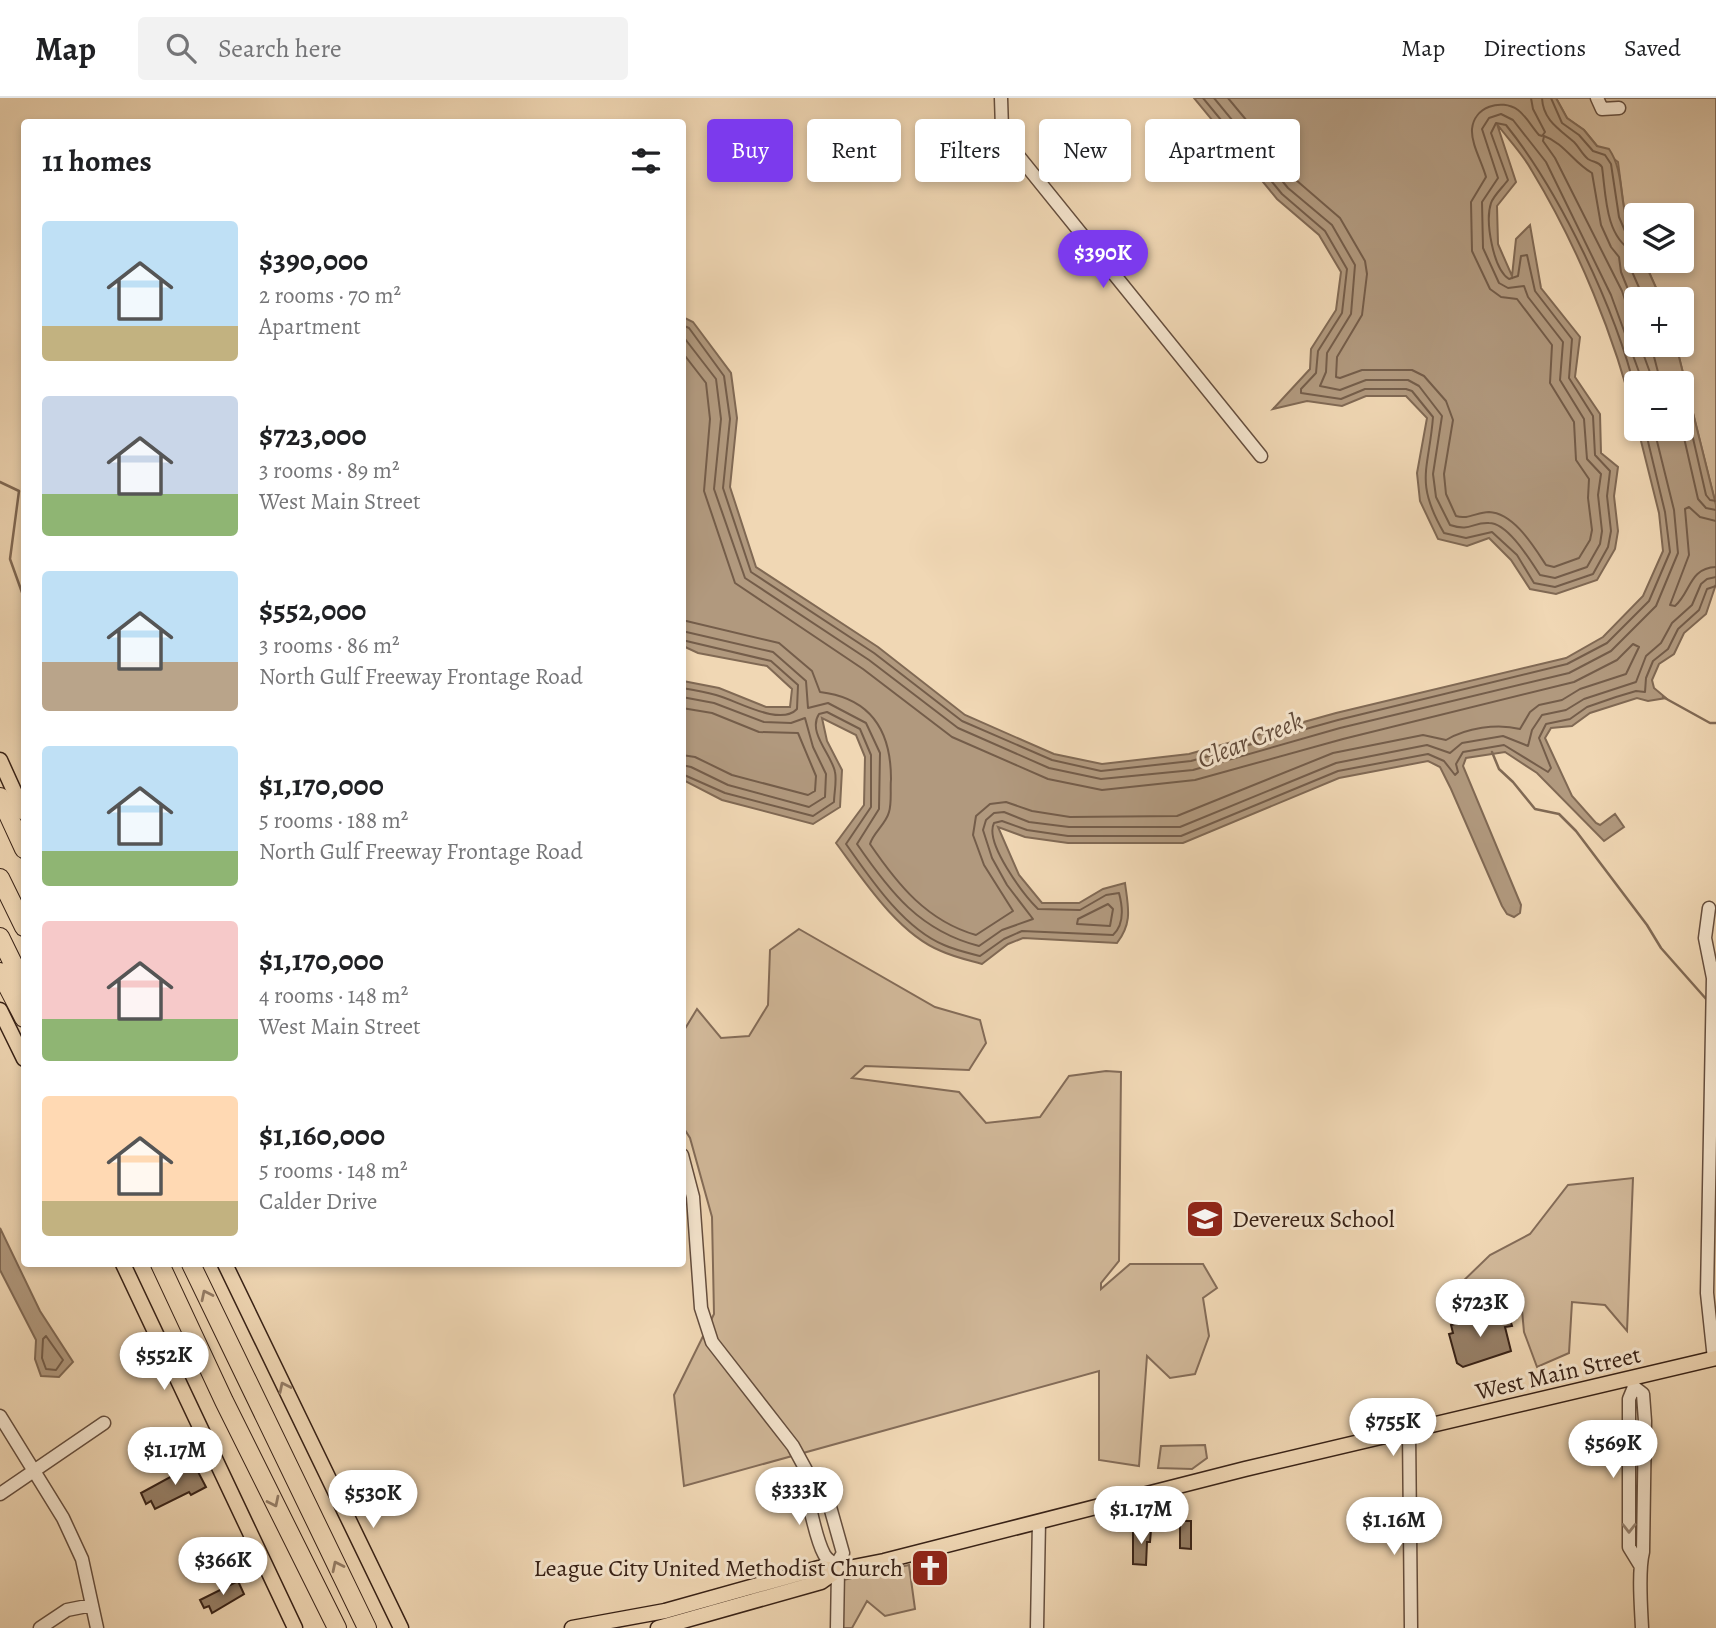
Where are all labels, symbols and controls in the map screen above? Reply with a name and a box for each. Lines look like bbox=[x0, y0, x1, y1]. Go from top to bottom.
search box bbox=[138, 17, 628, 80]
text: Map bbox=[35, 26, 96, 71]
icon: search bbox=[162, 29, 200, 67]
text: Search here bbox=[218, 31, 342, 66]
text: Map bbox=[1401, 32, 1445, 64]
text: Directions bbox=[1483, 32, 1586, 64]
text: Saved bbox=[1624, 32, 1681, 64]
chip: Buy bbox=[707, 119, 793, 182]
chip: Rent bbox=[807, 119, 901, 182]
chip: Filters bbox=[915, 119, 1025, 182]
chip: New bbox=[1039, 119, 1131, 182]
chip: Apartment bbox=[1145, 119, 1300, 182]
text: 11 homes bbox=[42, 141, 152, 181]
icon: filters bbox=[627, 142, 665, 180]
map controls bbox=[1624, 203, 1694, 441]
button: layers bbox=[1624, 203, 1694, 273]
pin: $390K bbox=[1054, 230, 1152, 290]
text: $390K bbox=[1074, 237, 1132, 268]
text: $390,000 bbox=[259, 240, 368, 280]
icon: home bbox=[98, 249, 182, 333]
text: 2 rooms · 70 m² bbox=[259, 280, 401, 311]
button: + bbox=[1624, 287, 1694, 357]
text: Apartment bbox=[259, 311, 361, 342]
button: − bbox=[1624, 371, 1694, 441]
text: $723,000 bbox=[259, 415, 367, 455]
icon: home bbox=[98, 424, 182, 508]
text: 3 rooms · 89 m² bbox=[259, 455, 400, 486]
text: West Main Street bbox=[259, 486, 421, 517]
text: $552,000 bbox=[259, 590, 366, 630]
icon: home bbox=[98, 599, 182, 683]
text: 3 rooms · 86 m² bbox=[259, 630, 400, 661]
text: North Gulf Freeway Frontage Road bbox=[259, 661, 583, 692]
water label: Clear Creek bbox=[1192, 703, 1308, 777]
text: $1,170,000 bbox=[259, 765, 384, 805]
icon: home bbox=[98, 774, 182, 858]
text: 5 rooms · 188 m² bbox=[259, 805, 408, 836]
text: North Gulf Freeway Frontage Road bbox=[259, 836, 583, 867]
text: $1,170,000 bbox=[259, 940, 384, 980]
icon: home bbox=[98, 949, 182, 1033]
text: 4 rooms · 148 m² bbox=[259, 980, 408, 1011]
text: West Main Street bbox=[259, 1011, 421, 1042]
text: $1,160,000 bbox=[259, 1115, 385, 1155]
icon: home bbox=[98, 1124, 182, 1208]
text: 5 rooms · 148 m² bbox=[259, 1155, 408, 1186]
text: Calder Drive bbox=[259, 1186, 377, 1217]
school or university icon: Devereux School bbox=[1184, 1198, 1226, 1240]
place label: Devereux School bbox=[1232, 1203, 1395, 1235]
pin: $723K bbox=[1431, 1280, 1529, 1339]
text: $723K bbox=[1452, 1286, 1508, 1317]
one-way arrow bbox=[200, 1290, 214, 1302]
pin: $552K bbox=[115, 1332, 213, 1392]
street label: West Main Street bbox=[1471, 1338, 1644, 1408]
text: $552K bbox=[136, 1339, 192, 1370]
one-way arrow bbox=[278, 1382, 292, 1394]
pin: $755K bbox=[1344, 1398, 1442, 1458]
text: $755K bbox=[1365, 1405, 1421, 1436]
pin: $569K bbox=[1564, 1420, 1662, 1480]
text: $569K bbox=[1584, 1427, 1642, 1458]
pin: $1.17M bbox=[118, 1428, 232, 1487]
text: $1.17M bbox=[144, 1434, 206, 1465]
pin: $333K bbox=[750, 1468, 848, 1527]
pin: $530K bbox=[324, 1470, 422, 1530]
text: $333K bbox=[771, 1474, 827, 1505]
text: $530K bbox=[344, 1477, 402, 1508]
pin: $1.17M bbox=[1084, 1486, 1198, 1546]
text: $1.17M bbox=[1110, 1493, 1172, 1524]
one-way arrow bbox=[265, 1495, 279, 1507]
pin: $1.16M bbox=[1337, 1498, 1451, 1557]
text: $1.16M bbox=[1362, 1504, 1426, 1535]
one-way arrow bbox=[1621, 1523, 1637, 1533]
pin: $366K bbox=[174, 1538, 272, 1597]
text: $366K bbox=[194, 1544, 252, 1575]
church icon: League City United Methodist Church bbox=[909, 1547, 951, 1589]
place label: League City United Methodist Church bbox=[534, 1552, 903, 1584]
one-way arrow bbox=[332, 1561, 346, 1573]

